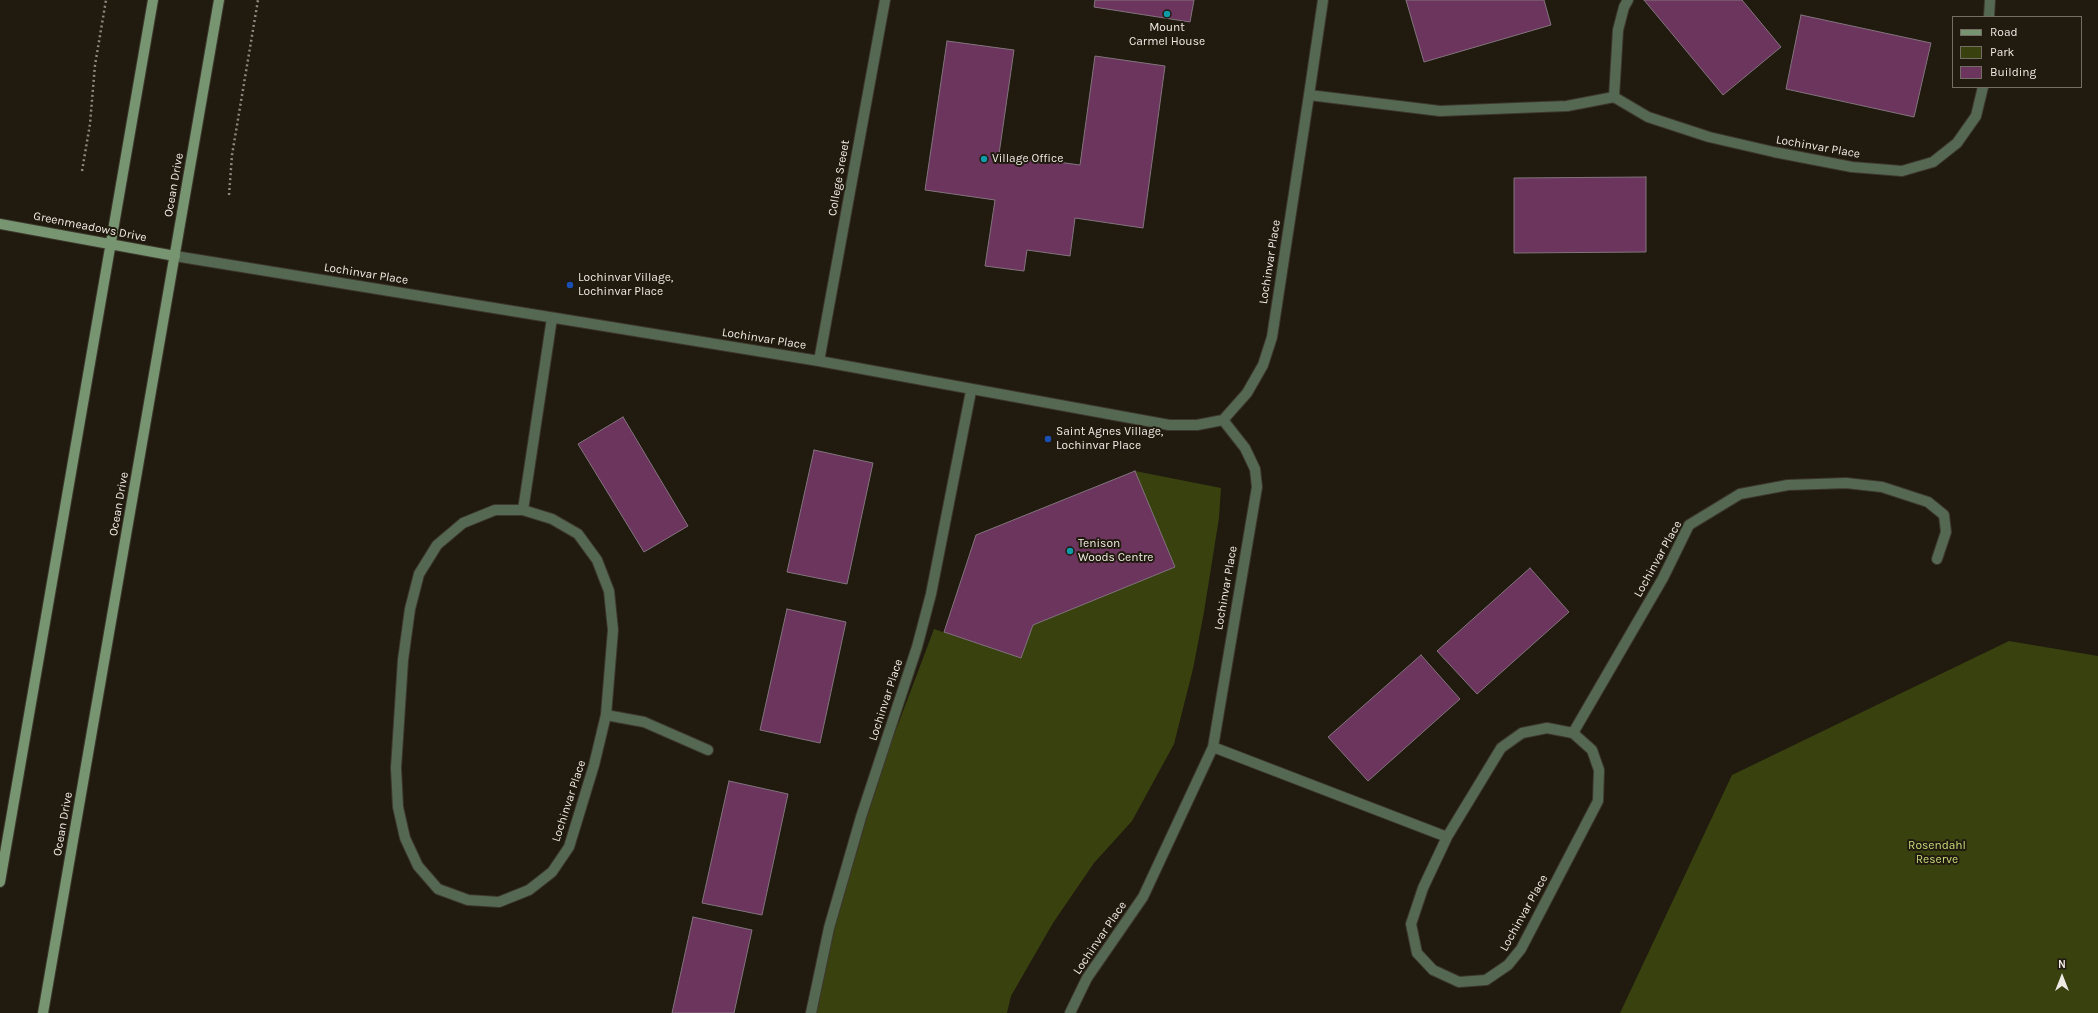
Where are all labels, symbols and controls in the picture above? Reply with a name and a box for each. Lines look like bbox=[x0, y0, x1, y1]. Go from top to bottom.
marker: Mount Carmel House bbox=[1162, 9, 1172, 19]
legend bbox=[1952, 16, 2082, 88]
place label: Mount Carmel House bbox=[1129, 21, 1205, 49]
text: Road bbox=[1990, 25, 2018, 39]
text: Park bbox=[1990, 45, 2014, 59]
text: Building bbox=[1990, 65, 2036, 79]
street label: Lochinvar Place bbox=[1775, 133, 1861, 161]
street label: College Sreeet bbox=[825, 139, 853, 217]
street label: Ocean Drive bbox=[161, 152, 187, 218]
place label: Village Office bbox=[992, 152, 1063, 166]
marker: Village Office bbox=[979, 154, 989, 164]
street label: Greenmeadows Drive bbox=[32, 209, 148, 245]
street label: Lochinvar Place bbox=[1256, 219, 1284, 305]
street label: Lochinvar Place bbox=[323, 260, 409, 288]
place label: Lochinvar Village, Lochinvar Place bbox=[578, 271, 673, 299]
marker: Lochinvar Village, Lochinvar Place bbox=[565, 280, 575, 290]
street label: Lochinvar Place bbox=[721, 325, 807, 353]
place label: Saint Agnes Village, Lochinvar Place bbox=[1056, 425, 1163, 453]
marker: Saint Agnes Village, Lochinvar Place bbox=[1043, 434, 1053, 444]
street label: Ocean Drive bbox=[106, 471, 132, 537]
street label: Lochinvar Place bbox=[1631, 518, 1685, 600]
place label: Tenison Woods Centre bbox=[1078, 537, 1153, 565]
street label: Lochinvar Place bbox=[1212, 545, 1240, 631]
marker: Tenison Woods Centre bbox=[1065, 546, 1075, 556]
street label: Lochinvar Place bbox=[866, 657, 906, 743]
street label: Lochinvar Place bbox=[549, 758, 589, 844]
street label: Ocean Drive bbox=[50, 791, 76, 857]
park label: Rosendahl Reserve bbox=[1908, 839, 1966, 867]
street label: Lochinvar Place bbox=[1497, 872, 1551, 954]
street label: Lochinvar Place bbox=[1070, 899, 1130, 977]
north arrow bbox=[2042, 957, 2082, 997]
text: N bbox=[2058, 958, 2066, 971]

